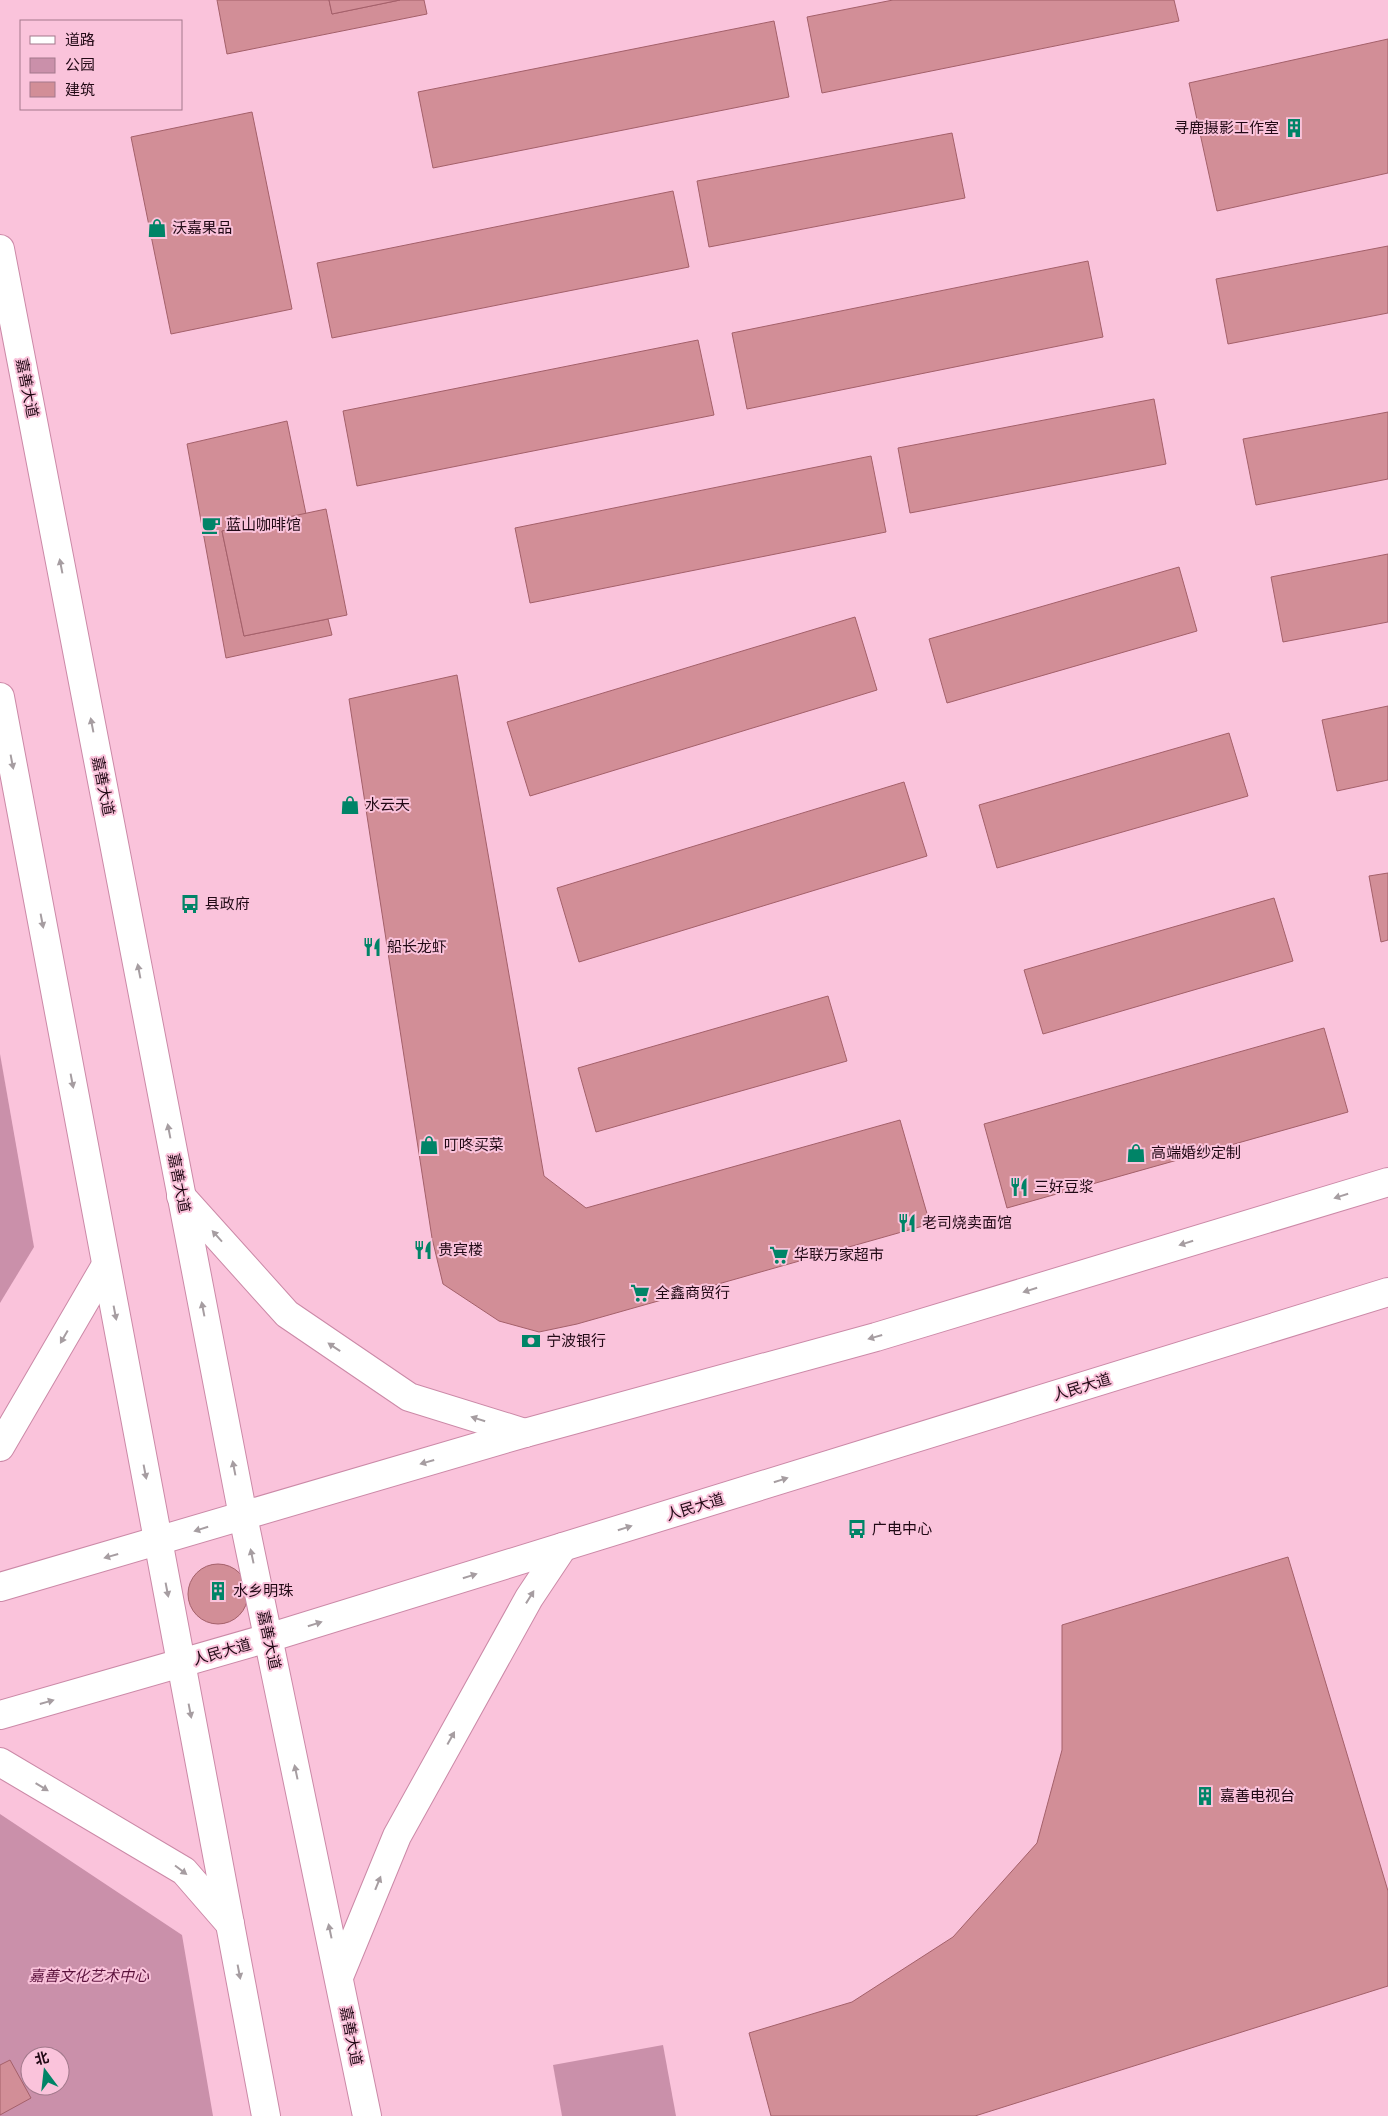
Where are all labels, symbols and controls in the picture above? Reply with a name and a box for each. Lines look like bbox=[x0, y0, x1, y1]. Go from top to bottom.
legend bbox=[20, 20, 182, 110]
text: 道路 bbox=[65, 29, 95, 49]
text: 公园 bbox=[65, 54, 95, 74]
text: 建筑 bbox=[65, 79, 95, 99]
place label: 寻鹿摄影工作室 bbox=[1174, 117, 1279, 137]
building icon: 寻鹿摄影工作室 bbox=[1283, 117, 1305, 139]
shop icon: 沃嘉果品 bbox=[146, 217, 168, 239]
place label: 沃嘉果品 bbox=[172, 217, 232, 237]
street label: 嘉善大道 bbox=[12, 356, 44, 419]
cafe icon: 蓝山咖啡馆 bbox=[200, 514, 222, 536]
place label: 蓝山咖啡馆 bbox=[226, 514, 301, 534]
one-way arrow bbox=[57, 558, 65, 573]
one-way arrow bbox=[87, 717, 95, 733]
one-way arrow bbox=[9, 754, 17, 770]
street label: 嘉善大道 bbox=[88, 754, 120, 817]
shop icon: 水云天 bbox=[339, 794, 361, 816]
place label: 水云天 bbox=[365, 794, 410, 814]
bus stop icon: 县政府 bbox=[179, 893, 201, 915]
place label: 县政府 bbox=[205, 893, 250, 913]
one-way arrow bbox=[38, 914, 46, 929]
restaurant icon: 船长龙虾 bbox=[361, 936, 383, 958]
place label: 船长龙虾 bbox=[387, 936, 447, 956]
one-way arrow bbox=[134, 963, 142, 979]
one-way arrow bbox=[68, 1074, 76, 1089]
one-way arrow bbox=[165, 1123, 173, 1138]
shop icon: 叮咚买菜 bbox=[418, 1134, 440, 1156]
place label: 叮咚买菜 bbox=[444, 1134, 504, 1154]
shop icon: 高端婚纱定制 bbox=[1125, 1142, 1147, 1164]
place label: 高端婚纱定制 bbox=[1151, 1142, 1241, 1162]
street label: 嘉善大道 bbox=[164, 1151, 196, 1214]
restaurant icon: 三好豆浆 bbox=[1008, 1176, 1030, 1198]
place label: 三好豆浆 bbox=[1034, 1176, 1094, 1196]
one-way arrow bbox=[1334, 1192, 1349, 1200]
restaurant icon: 老司烧卖面馆 bbox=[896, 1212, 918, 1234]
place label: 老司烧卖面馆 bbox=[922, 1212, 1012, 1232]
one-way arrow bbox=[211, 1230, 223, 1242]
restaurant icon: 贵宾楼 bbox=[412, 1239, 434, 1261]
place label: 贵宾楼 bbox=[438, 1239, 483, 1259]
one-way arrow bbox=[1178, 1239, 1193, 1247]
supermarket icon: 华联万家超市 bbox=[768, 1244, 790, 1266]
place label: 华联万家超市 bbox=[794, 1244, 884, 1264]
supermarket icon: 全鑫商贸行 bbox=[629, 1282, 651, 1304]
place label: 全鑫商贸行 bbox=[655, 1282, 730, 1302]
one-way arrow bbox=[1023, 1287, 1038, 1295]
one-way arrow bbox=[199, 1300, 207, 1316]
one-way arrow bbox=[112, 1305, 120, 1321]
one-way arrow bbox=[60, 1330, 69, 1344]
bank icon: 宁波银行 bbox=[520, 1330, 542, 1352]
place label: 宁波银行 bbox=[546, 1330, 606, 1350]
one-way arrow bbox=[867, 1334, 882, 1342]
one-way arrow bbox=[328, 1342, 341, 1352]
street label: 人民大道 bbox=[1050, 1368, 1113, 1404]
one-way arrow bbox=[470, 1414, 485, 1422]
one-way arrow bbox=[420, 1458, 435, 1466]
one-way arrow bbox=[230, 1461, 238, 1476]
one-way arrow bbox=[142, 1465, 150, 1481]
one-way arrow bbox=[773, 1476, 788, 1484]
street label: 人民大道 bbox=[663, 1488, 726, 1524]
bus stop icon: 广电中心 bbox=[846, 1518, 868, 1540]
place label: 广电中心 bbox=[872, 1518, 932, 1538]
one-way arrow bbox=[618, 1524, 633, 1532]
one-way arrow bbox=[193, 1526, 208, 1534]
one-way arrow bbox=[247, 1548, 255, 1564]
one-way arrow bbox=[104, 1552, 119, 1560]
one-way arrow bbox=[463, 1572, 478, 1580]
building icon: 水乡明珠 bbox=[207, 1580, 229, 1602]
place label: 水乡明珠 bbox=[233, 1580, 294, 1600]
one-way arrow bbox=[164, 1583, 172, 1599]
one-way arrow bbox=[526, 1590, 535, 1603]
street label: 嘉善大道 bbox=[254, 1608, 286, 1671]
one-way arrow bbox=[308, 1620, 323, 1628]
street label: 人民大道 bbox=[190, 1633, 253, 1669]
one-way arrow bbox=[39, 1697, 54, 1705]
one-way arrow bbox=[186, 1704, 194, 1720]
one-way arrow bbox=[447, 1731, 455, 1746]
one-way arrow bbox=[292, 1764, 300, 1780]
one-way arrow bbox=[35, 1782, 48, 1791]
building icon: 嘉善电视台 bbox=[1194, 1785, 1216, 1807]
place label: 嘉善电视台 bbox=[1220, 1785, 1295, 1805]
one-way arrow bbox=[174, 1865, 188, 1875]
one-way arrow bbox=[374, 1876, 382, 1890]
one-way arrow bbox=[325, 1923, 333, 1939]
one-way arrow bbox=[235, 1964, 243, 1980]
park label: 嘉善文化艺术中心 bbox=[29, 1965, 150, 1985]
street label: 嘉善大道 bbox=[336, 2004, 368, 2067]
north arrow bbox=[20, 2046, 70, 2096]
text: 北 bbox=[32, 2047, 51, 2069]

